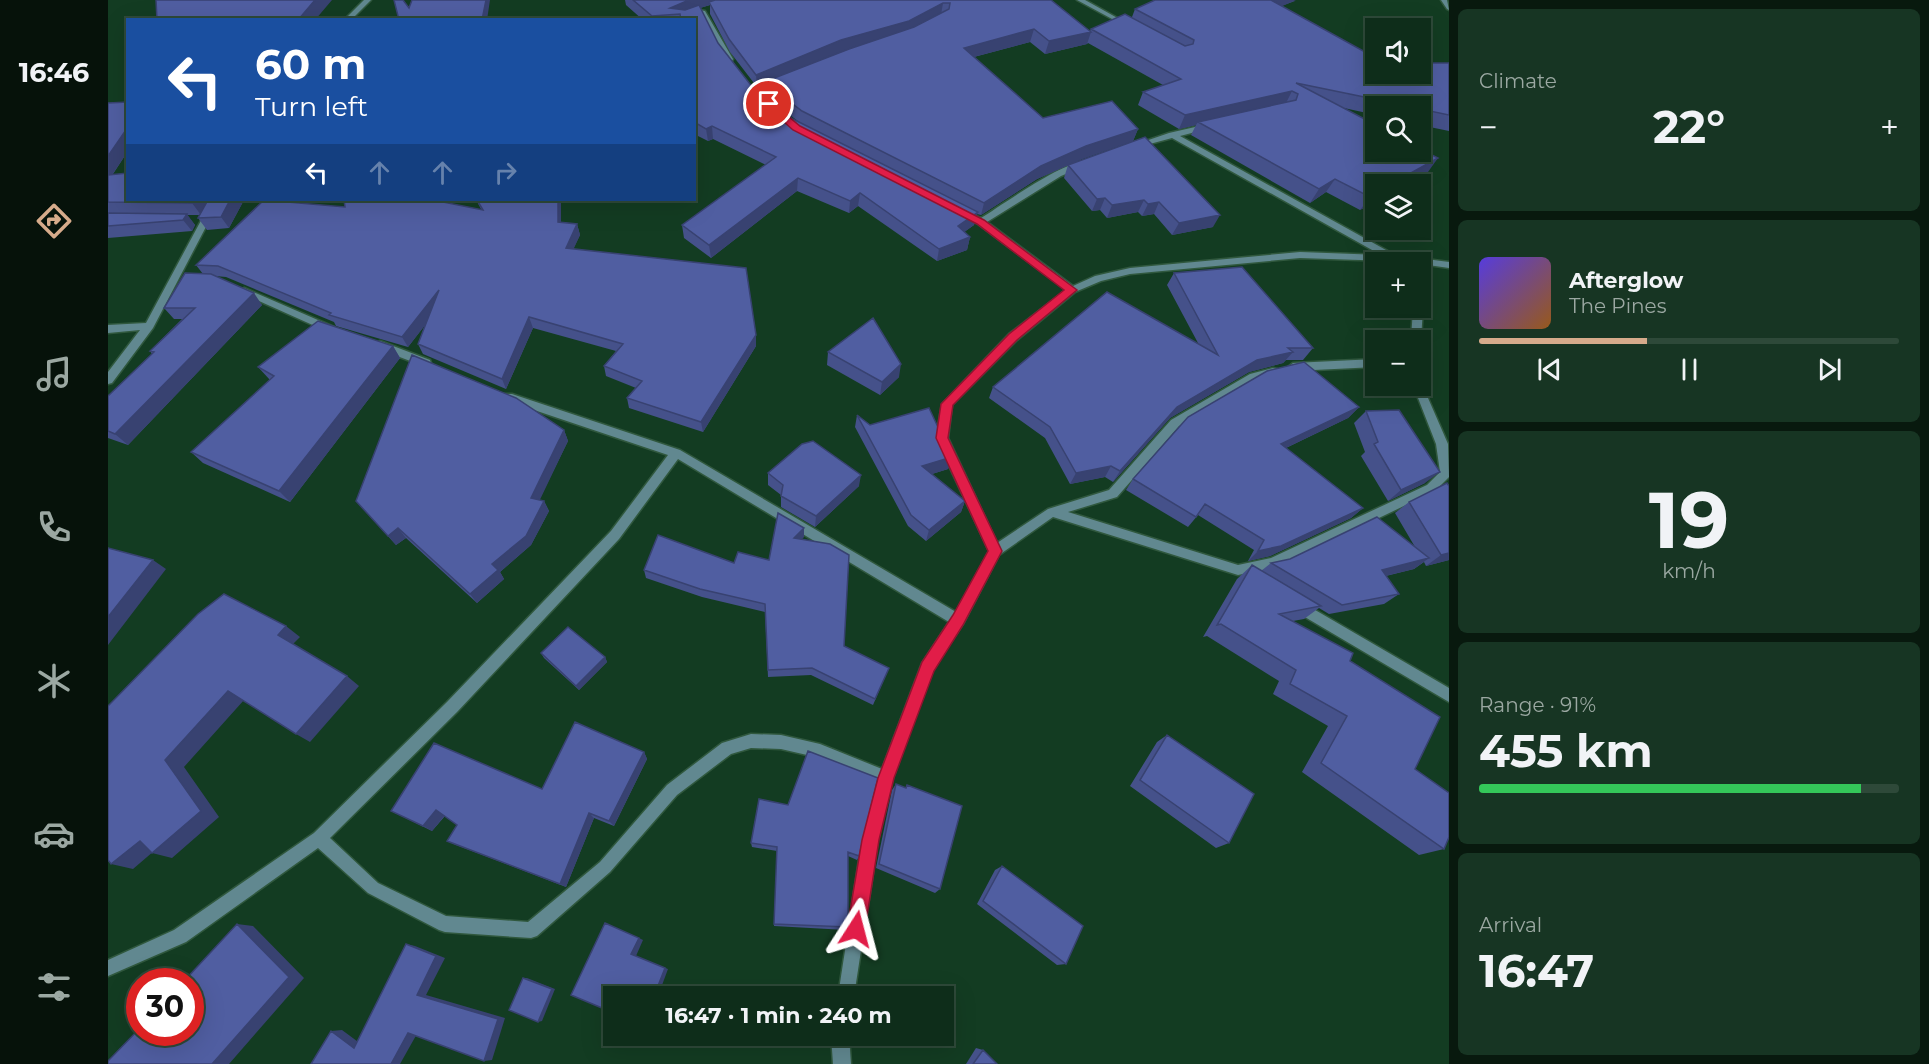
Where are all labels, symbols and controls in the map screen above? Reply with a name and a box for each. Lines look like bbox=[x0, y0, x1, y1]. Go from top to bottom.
map controls bbox=[1365, 18, 1431, 396]
button: sound bbox=[1365, 18, 1431, 84]
text: 60 m bbox=[255, 38, 366, 90]
icon: left bbox=[156, 42, 234, 120]
text: 16:46 bbox=[19, 56, 89, 89]
text: Climate bbox=[1479, 69, 1557, 93]
pin bbox=[743, 78, 794, 129]
icon: arrive bbox=[752, 87, 785, 120]
text: Turn left bbox=[255, 90, 368, 123]
button: search bbox=[1365, 96, 1431, 162]
text: 22° bbox=[1653, 99, 1725, 154]
text: − bbox=[1479, 107, 1498, 147]
text: + bbox=[1880, 107, 1899, 147]
icon: left bbox=[300, 156, 333, 189]
icon: ahead bbox=[363, 156, 396, 189]
icon: ahead bbox=[426, 156, 459, 189]
icon: right bbox=[489, 156, 522, 189]
button: layers bbox=[1365, 174, 1431, 240]
icon: directions bbox=[33, 200, 75, 242]
button: + bbox=[1365, 252, 1431, 318]
text: Afterglow bbox=[1569, 267, 1683, 294]
text: The Pines bbox=[1569, 294, 1666, 318]
button: − bbox=[1365, 330, 1431, 396]
icon: music bbox=[33, 353, 75, 395]
icon: previous bbox=[1533, 353, 1566, 386]
icon: pause bbox=[1673, 353, 1706, 386]
icon: next bbox=[1813, 353, 1846, 386]
text: 19 bbox=[1649, 472, 1729, 568]
icon: phone bbox=[33, 506, 75, 548]
text: km/h bbox=[1662, 559, 1716, 583]
icon: climate bbox=[33, 660, 75, 702]
text: Range · 91% bbox=[1479, 693, 1596, 717]
text: 455 km bbox=[1479, 723, 1653, 778]
icon: car bbox=[33, 813, 75, 855]
position arrow bbox=[824, 897, 888, 961]
text: Arrival bbox=[1479, 913, 1542, 937]
text: 16:47 bbox=[1479, 943, 1594, 998]
icon: filters bbox=[33, 966, 75, 1008]
speed limit sign: 30 bbox=[126, 968, 204, 1046]
text: 16:47 · 1 min · 240 m bbox=[665, 1002, 892, 1029]

